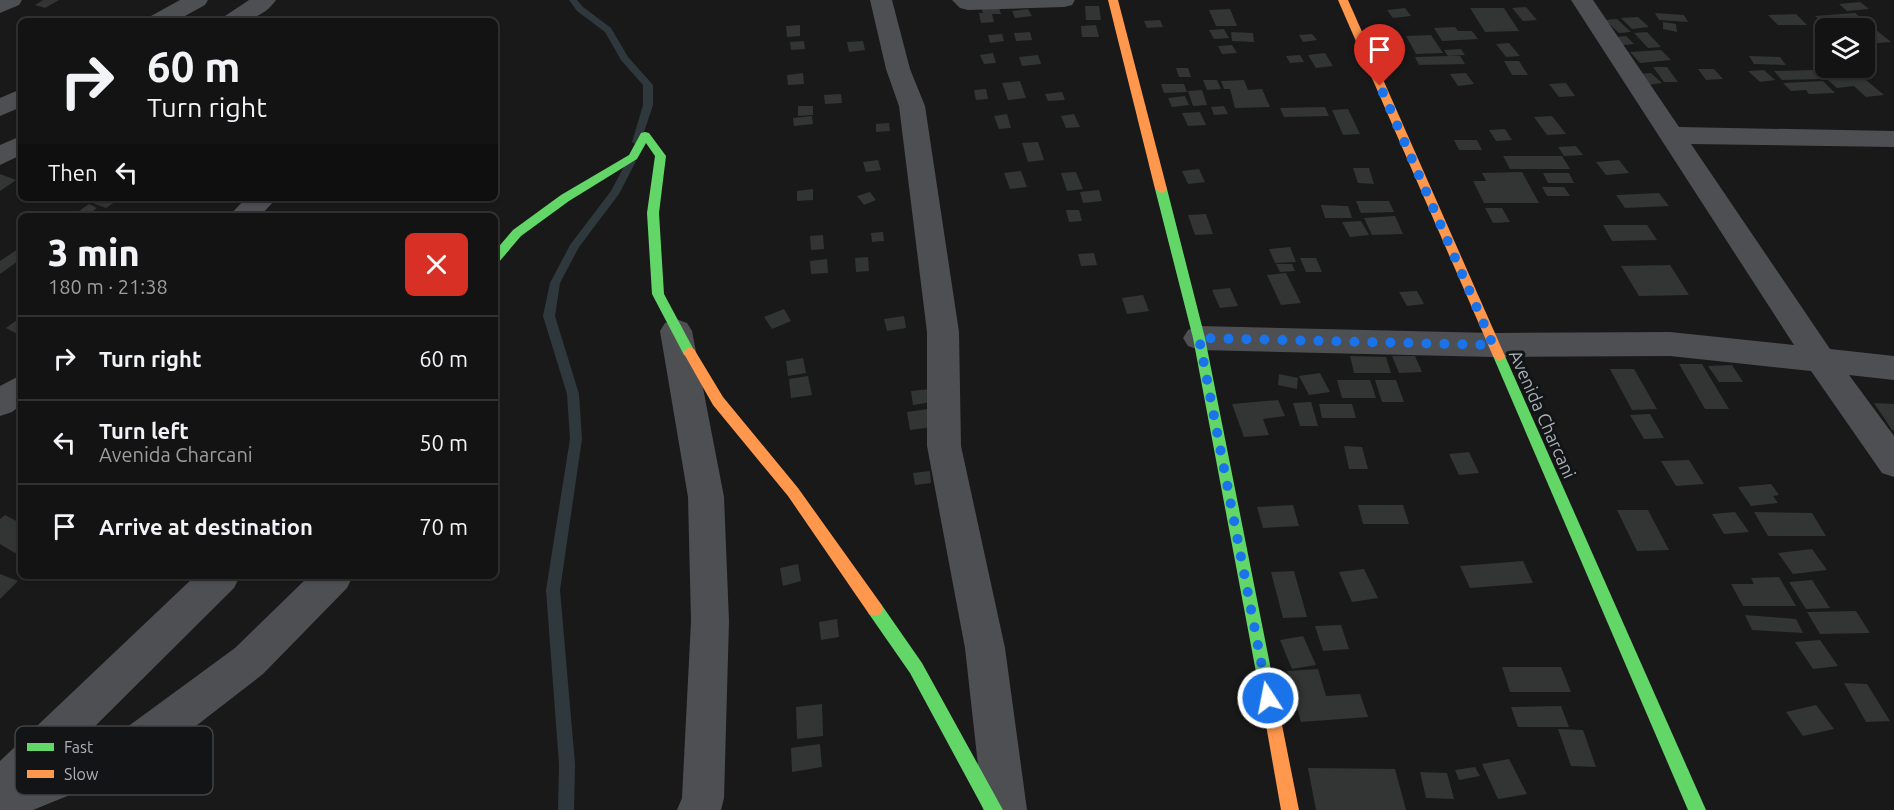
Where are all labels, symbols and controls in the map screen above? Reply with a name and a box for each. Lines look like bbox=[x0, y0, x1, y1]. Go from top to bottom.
map controls bbox=[1815, 18, 1875, 78]
button: layers bbox=[1815, 18, 1875, 78]
pin bbox=[1354, 24, 1405, 86]
icon: arrive bbox=[1363, 33, 1396, 66]
icon: right bbox=[48, 42, 126, 120]
text: 60 m bbox=[147, 43, 241, 90]
text: Turn right bbox=[147, 92, 267, 122]
icon: left bbox=[110, 156, 143, 189]
text: Then bbox=[48, 160, 98, 185]
text: 3 min bbox=[48, 232, 140, 273]
button: close bbox=[405, 233, 468, 296]
text: 180 m · 21:38 bbox=[48, 275, 168, 298]
icon: right bbox=[48, 342, 81, 375]
text: Turn right bbox=[99, 346, 201, 371]
text: 60 m bbox=[419, 346, 468, 371]
street label: Avenida Charcani bbox=[1506, 347, 1580, 481]
text: Turn left bbox=[99, 418, 189, 443]
icon: left bbox=[48, 426, 81, 459]
text: 50 m bbox=[419, 430, 468, 455]
text: Avenida Charcani bbox=[99, 443, 253, 466]
icon: arrive bbox=[48, 510, 81, 543]
text: Arrive at destination bbox=[99, 514, 313, 539]
text: 70 m bbox=[419, 514, 468, 539]
position arrow bbox=[1236, 666, 1300, 730]
legend bbox=[15, 726, 213, 795]
text: Fast bbox=[64, 738, 94, 756]
text: Slow bbox=[64, 765, 99, 783]

